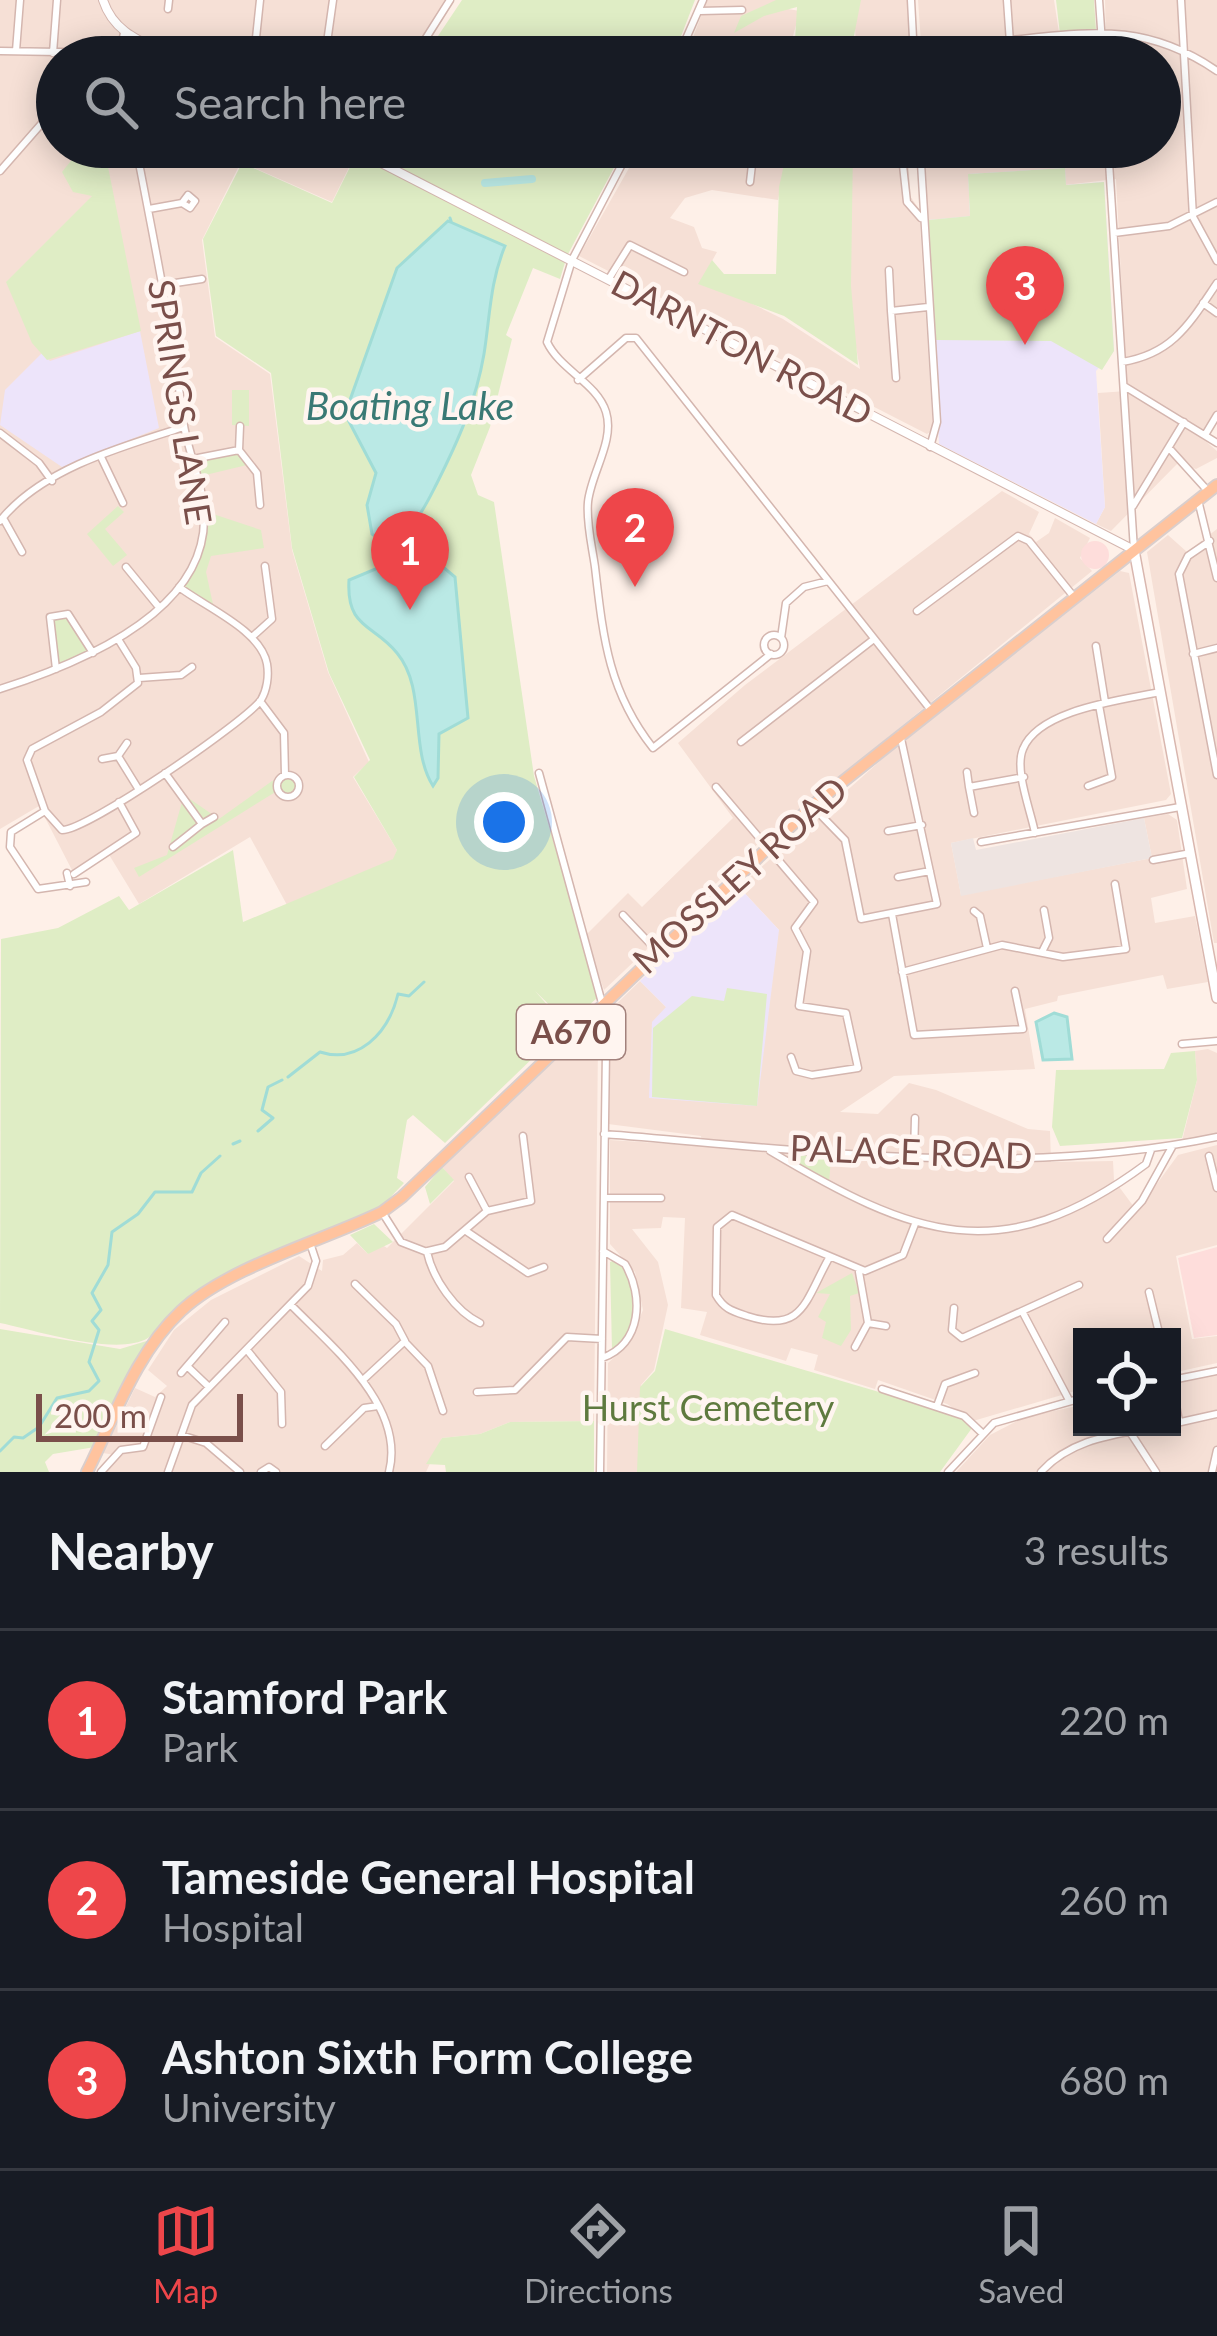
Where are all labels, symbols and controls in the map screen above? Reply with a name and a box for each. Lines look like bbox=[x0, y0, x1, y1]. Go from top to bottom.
search box bbox=[36, 36, 1181, 168]
icon: search bbox=[78, 69, 144, 135]
text: Search here bbox=[174, 75, 406, 129]
pin: 3 bbox=[986, 246, 1064, 345]
street label: DARNTON ROAD bbox=[605, 260, 880, 434]
street label: SPRINGS LANE bbox=[140, 276, 222, 527]
water label: Boating Lake bbox=[306, 382, 514, 428]
pin: 2 bbox=[596, 488, 674, 587]
pin: 1 bbox=[371, 511, 449, 610]
street label: MOSSLEY ROAD bbox=[623, 767, 856, 982]
your location bbox=[474, 792, 534, 852]
road number: A670 bbox=[517, 1005, 625, 1059]
street label: PALACE ROAD bbox=[789, 1125, 1033, 1177]
map controls bbox=[1073, 1328, 1181, 1436]
button: locate bbox=[1073, 1328, 1181, 1436]
park label: Hurst Cemetery bbox=[582, 1385, 835, 1429]
scale bar bbox=[36, 1388, 243, 1441]
text: 200 m bbox=[54, 1395, 147, 1435]
text: Nearby bbox=[48, 1520, 214, 1581]
text: 3 results bbox=[1024, 1527, 1169, 1573]
text: Stamford Park bbox=[162, 1670, 447, 1724]
text: 1 bbox=[76, 1697, 98, 1743]
text: 220 m bbox=[1059, 1697, 1169, 1743]
text: Park bbox=[162, 1724, 238, 1770]
text: Tameside General Hospital bbox=[162, 1850, 695, 1904]
text: 2 bbox=[76, 1877, 98, 1923]
text: 260 m bbox=[1059, 1877, 1169, 1923]
text: Hospital bbox=[162, 1904, 304, 1950]
text: Ashton Sixth Form College bbox=[162, 2030, 693, 2084]
text: 3 bbox=[76, 2057, 98, 2103]
text: 680 m bbox=[1059, 2057, 1169, 2103]
text: University bbox=[162, 2084, 336, 2130]
tab: Map bbox=[153, 2198, 219, 2310]
tab: Directions bbox=[524, 2198, 673, 2310]
tab: Saved bbox=[978, 2198, 1064, 2310]

